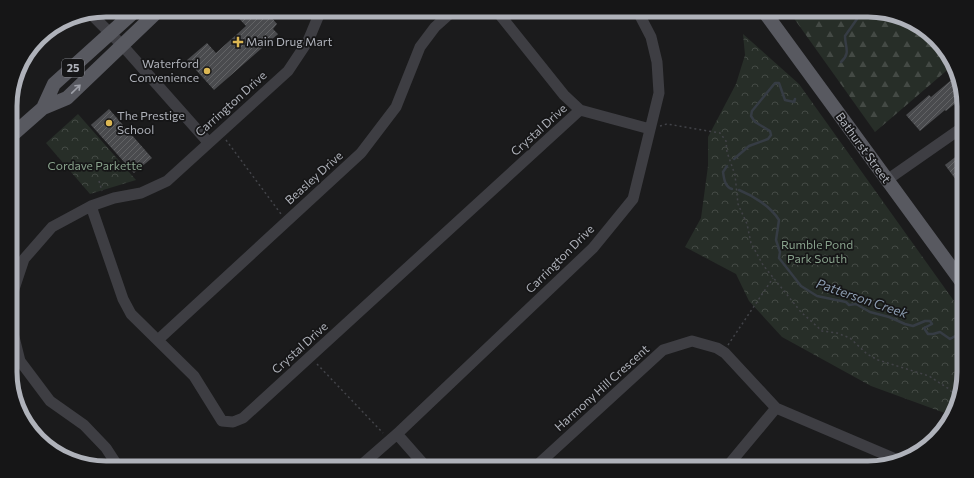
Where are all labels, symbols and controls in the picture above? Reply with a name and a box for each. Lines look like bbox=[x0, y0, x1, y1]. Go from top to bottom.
place label: Main Drug Mart bbox=[246, 34, 332, 48]
marker: Main Drug Mart bbox=[233, 37, 243, 47]
place label: Waterford Convenience bbox=[129, 56, 199, 84]
road number: 25 bbox=[62, 59, 84, 77]
marker: Waterford Convenience bbox=[202, 66, 212, 76]
street label: Carrington Drive bbox=[192, 68, 269, 139]
one-way arrow bbox=[71, 84, 81, 94]
street label: Crystal Drive bbox=[508, 101, 569, 158]
place label: The Prestige School bbox=[117, 108, 185, 136]
street label: Bathurst Street bbox=[834, 109, 894, 185]
marker: The Prestige School bbox=[104, 118, 114, 128]
street label: Beasley Drive bbox=[282, 148, 345, 207]
park label: Cordave Parkette bbox=[48, 158, 142, 172]
street label: Carrington Drive bbox=[522, 221, 596, 295]
park label: Rumble Pond Park South bbox=[781, 237, 853, 265]
water label: Patterson Creek bbox=[814, 275, 911, 321]
street label: Crystal Drive bbox=[269, 319, 330, 376]
street label: Harmony Hill Crescent bbox=[551, 341, 651, 433]

